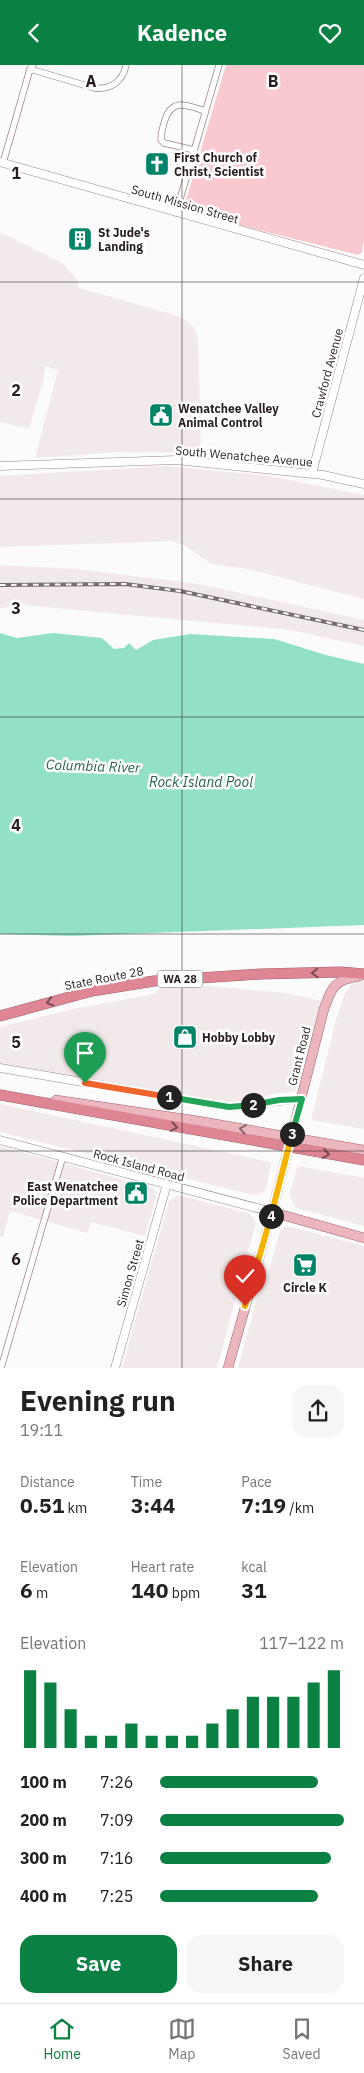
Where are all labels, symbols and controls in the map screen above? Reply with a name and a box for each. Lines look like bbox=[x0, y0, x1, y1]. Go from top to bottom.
text: Kadence bbox=[137, 18, 227, 47]
icon: back bbox=[20, 19, 48, 47]
icon: heart bbox=[316, 19, 344, 47]
text: A bbox=[86, 71, 97, 91]
text: B bbox=[268, 71, 279, 91]
place label: First Church of Christ, Scientist bbox=[174, 150, 264, 179]
church icon: First Church of Christ, Scientist bbox=[144, 151, 170, 177]
text: 1 bbox=[11, 163, 21, 183]
street label: South Mission Street bbox=[130, 181, 240, 227]
place label: St Jude's Landing bbox=[98, 225, 150, 254]
building icon: St Jude's Landing bbox=[67, 226, 93, 252]
street label: Crawford Avenue bbox=[308, 326, 346, 419]
text: 2 bbox=[11, 380, 21, 400]
place label: Wenatchee Valley Animal Control bbox=[178, 401, 279, 430]
public building icon: Wenatchee Valley Animal Control bbox=[148, 402, 174, 428]
street label: South Wenatchee Avenue bbox=[175, 443, 314, 470]
text: 3 bbox=[11, 598, 21, 618]
water label: Columbia River bbox=[46, 755, 141, 777]
water label: Rock Island Pool bbox=[149, 773, 253, 791]
text: 4 bbox=[11, 815, 21, 835]
street label: State Route 28 bbox=[63, 963, 145, 993]
one-way arrow bbox=[311, 967, 319, 978]
road number: WA 28 bbox=[158, 971, 202, 987]
one-way arrow bbox=[46, 996, 55, 1007]
shop icon: Hobby Lobby bbox=[172, 1024, 198, 1050]
street label: Grant Road bbox=[284, 1025, 314, 1087]
place label: Hobby Lobby bbox=[202, 1030, 276, 1045]
text: 5 bbox=[11, 1032, 21, 1052]
pin bbox=[64, 1032, 106, 1083]
icon: arrive bbox=[71, 1039, 99, 1067]
pin: 1 bbox=[156, 1085, 182, 1109]
text: 1 bbox=[165, 1088, 174, 1106]
pin: 2 bbox=[240, 1093, 266, 1117]
text: 2 bbox=[249, 1096, 258, 1114]
one-way arrow bbox=[170, 1121, 179, 1131]
pin: 3 bbox=[280, 1121, 304, 1147]
one-way arrow bbox=[239, 1124, 248, 1135]
text: 3 bbox=[288, 1125, 297, 1143]
street label: Rock Island Road bbox=[92, 1146, 186, 1184]
one-way arrow bbox=[322, 1148, 331, 1158]
place label: East Wenatchee Police Department bbox=[13, 1179, 118, 1208]
public building icon: East Wenatchee Police Department bbox=[123, 1180, 149, 1206]
pin: 4 bbox=[258, 1203, 284, 1229]
text: 4 bbox=[267, 1207, 276, 1225]
street label: Simon Street bbox=[113, 1237, 147, 1309]
text: 6 bbox=[11, 1249, 21, 1269]
supermarket icon: Circle K bbox=[292, 1252, 318, 1278]
pin bbox=[224, 1255, 266, 1306]
icon: check bbox=[231, 1262, 259, 1290]
place label: Circle K bbox=[283, 1280, 328, 1295]
text: Evening run bbox=[20, 1382, 176, 1419]
button: share bbox=[292, 1385, 344, 1437]
text: 19:11 bbox=[20, 1420, 63, 1440]
text: Distance bbox=[20, 1473, 75, 1491]
text: Time bbox=[131, 1473, 162, 1491]
text: Pace bbox=[241, 1473, 272, 1491]
text: 0.51 bbox=[20, 1491, 64, 1519]
text: 3:44 bbox=[131, 1491, 175, 1519]
text: 7:19 bbox=[241, 1491, 286, 1519]
text: km bbox=[64, 1499, 87, 1517]
text: /km bbox=[286, 1499, 314, 1517]
text: Elevation bbox=[20, 1558, 78, 1576]
text: Heart rate bbox=[131, 1558, 194, 1576]
text: kcal bbox=[241, 1558, 267, 1576]
text: 6 bbox=[20, 1576, 33, 1604]
text: 140 bbox=[131, 1576, 168, 1604]
text: 31 bbox=[241, 1576, 267, 1604]
text: m bbox=[33, 1584, 48, 1602]
text: bpm bbox=[168, 1584, 200, 1602]
text: Elevation bbox=[20, 1633, 86, 1653]
text: 117–122 m bbox=[259, 1633, 344, 1653]
text: 100 m bbox=[20, 1772, 67, 1792]
text: 7:26 bbox=[100, 1772, 133, 1792]
text: 200 m bbox=[20, 1810, 67, 1830]
text: 7:09 bbox=[100, 1810, 133, 1830]
text: 300 m bbox=[20, 1848, 67, 1868]
text: 7:16 bbox=[100, 1848, 133, 1868]
text: 400 m bbox=[20, 1886, 67, 1906]
text: 7:25 bbox=[100, 1886, 133, 1906]
button: Save bbox=[20, 1935, 177, 1993]
button: Share bbox=[187, 1935, 344, 1993]
tab: Home bbox=[43, 2015, 81, 2063]
tab: Map bbox=[168, 2015, 196, 2063]
tab: Saved bbox=[283, 2015, 321, 2063]

